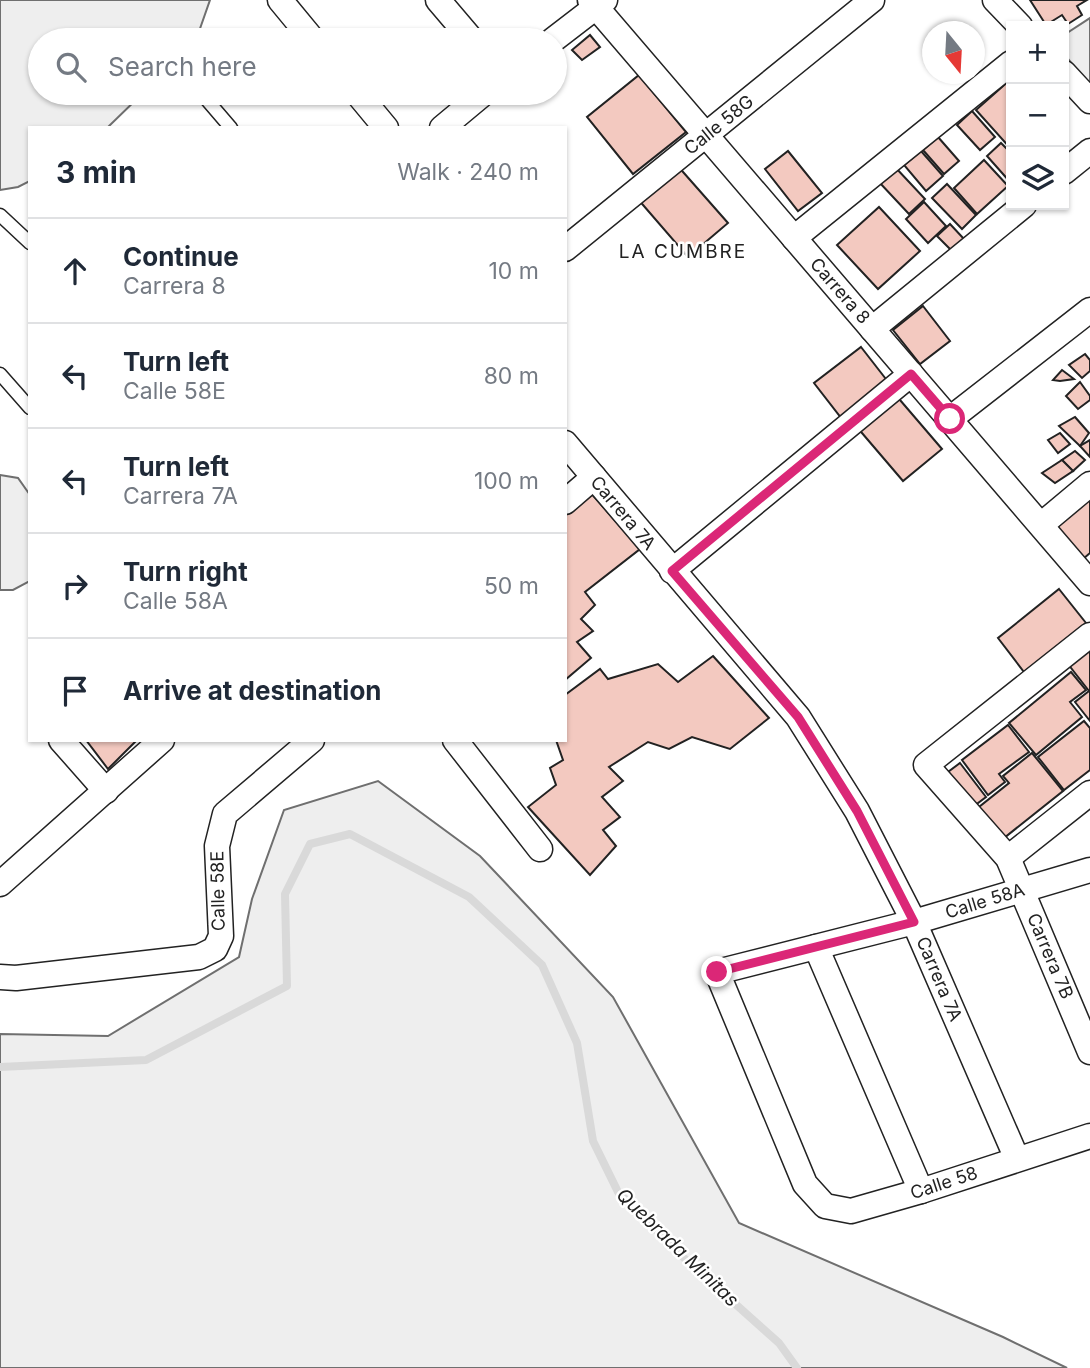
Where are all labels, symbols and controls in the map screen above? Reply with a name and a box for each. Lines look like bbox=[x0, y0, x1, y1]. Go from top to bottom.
north arrow bbox=[922, 21, 985, 84]
map controls bbox=[1006, 21, 1069, 210]
button: + bbox=[1006, 21, 1069, 84]
search box bbox=[28, 28, 567, 105]
icon: search bbox=[52, 48, 90, 86]
text: Search here bbox=[108, 51, 257, 82]
button: − bbox=[1006, 84, 1069, 147]
street label: Calle 58G bbox=[680, 90, 758, 159]
button: layers bbox=[1006, 147, 1069, 210]
text: 3 min bbox=[56, 154, 137, 190]
text: Walk · 240 m bbox=[397, 158, 539, 186]
district label: LA CUMBRE bbox=[619, 240, 747, 263]
text: Continue bbox=[123, 241, 239, 272]
icon: ahead bbox=[56, 252, 94, 290]
street label: Carrera 8 bbox=[806, 253, 875, 328]
text: 10 m bbox=[489, 257, 539, 285]
text: Carrera 8 bbox=[123, 272, 226, 300]
text: Turn left bbox=[123, 346, 229, 377]
icon: left bbox=[56, 357, 94, 395]
text: 80 m bbox=[484, 362, 539, 390]
text: Calle 58E bbox=[123, 377, 226, 405]
route start bbox=[934, 403, 965, 434]
text: Turn left bbox=[123, 451, 229, 482]
icon: left bbox=[56, 462, 94, 500]
text: 100 m bbox=[474, 467, 539, 495]
street label: Carrera 7A bbox=[586, 471, 660, 554]
text: Carrera 7A bbox=[123, 482, 238, 510]
text: Turn right bbox=[123, 556, 248, 587]
icon: right bbox=[56, 567, 94, 605]
text: 50 m bbox=[484, 572, 539, 600]
text: Calle 58A bbox=[123, 587, 228, 615]
icon: arrive bbox=[56, 672, 94, 710]
text: Arrive at destination bbox=[123, 675, 382, 706]
street label: Calle 58E bbox=[206, 851, 229, 931]
street label: Calle 58A bbox=[943, 878, 1027, 923]
street label: Carrera 7B bbox=[1023, 910, 1078, 1002]
street label: Carrera 7A bbox=[912, 933, 967, 1024]
route end bbox=[701, 956, 732, 987]
street label: Calle 58 bbox=[907, 1162, 980, 1203]
water label: Quebrada Minitas bbox=[612, 1183, 744, 1312]

